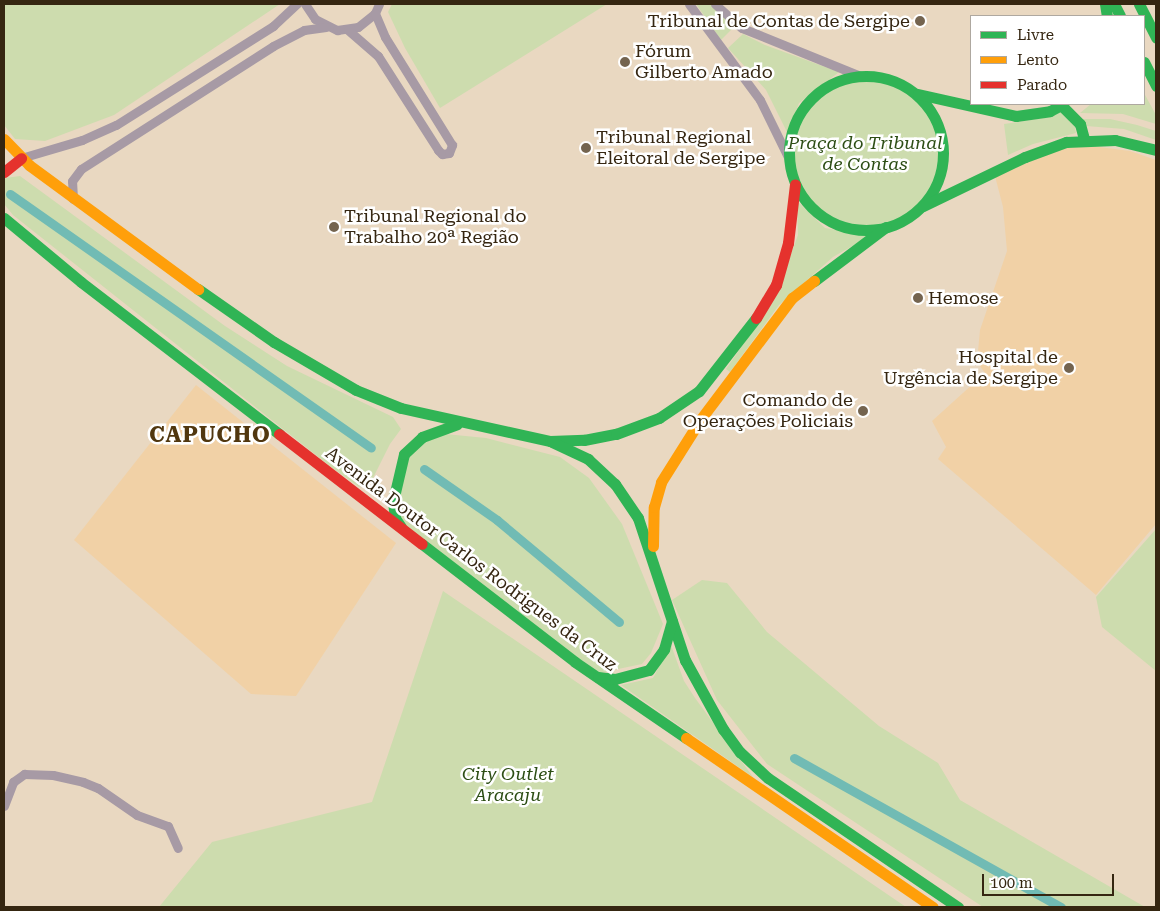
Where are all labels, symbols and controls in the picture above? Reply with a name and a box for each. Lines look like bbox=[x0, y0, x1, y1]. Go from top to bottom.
place label: Tribunal de Contas de Sergipe bbox=[647, 10, 910, 32]
marker: Tribunal de Contas de Sergipe bbox=[914, 15, 926, 27]
legend bbox=[970, 15, 1145, 105]
text: Livre bbox=[1017, 26, 1054, 44]
place label: Fórum Gilberto Amado bbox=[635, 41, 773, 84]
text: Lento bbox=[1017, 51, 1059, 69]
marker: Fórum Gilberto Amado bbox=[619, 56, 631, 68]
text: Parado bbox=[1017, 76, 1067, 94]
place label: Tribunal Regional Eleitoral de Sergipe bbox=[596, 127, 765, 170]
park label: Praça do Tribunal de Contas bbox=[788, 133, 942, 176]
marker: Tribunal Regional Eleitoral de Sergipe bbox=[580, 142, 592, 154]
place label: Tribunal Regional do Trabalho 20ª Região bbox=[344, 206, 526, 248]
marker: Tribunal Regional do Trabalho 20ª Região bbox=[328, 221, 340, 233]
place label: Hemose bbox=[928, 287, 999, 309]
marker: Hemose bbox=[912, 292, 924, 304]
place label: Hospital de Urgência de Sergipe bbox=[883, 347, 1058, 389]
marker: Hospital de Urgência de Sergipe bbox=[1062, 361, 1076, 375]
place label: Comando de Operações Policiais bbox=[683, 390, 853, 432]
marker: Comando de Operações Policiais bbox=[857, 405, 869, 417]
district label: CAPUCHO bbox=[148, 422, 272, 448]
street label: Avenida Doutor Carlos Rodrigues da Cruz bbox=[321, 442, 621, 676]
park label: City Outlet Aracaju bbox=[462, 764, 554, 806]
scale bar bbox=[985, 864, 1118, 896]
text: 100 m bbox=[990, 874, 1033, 892]

